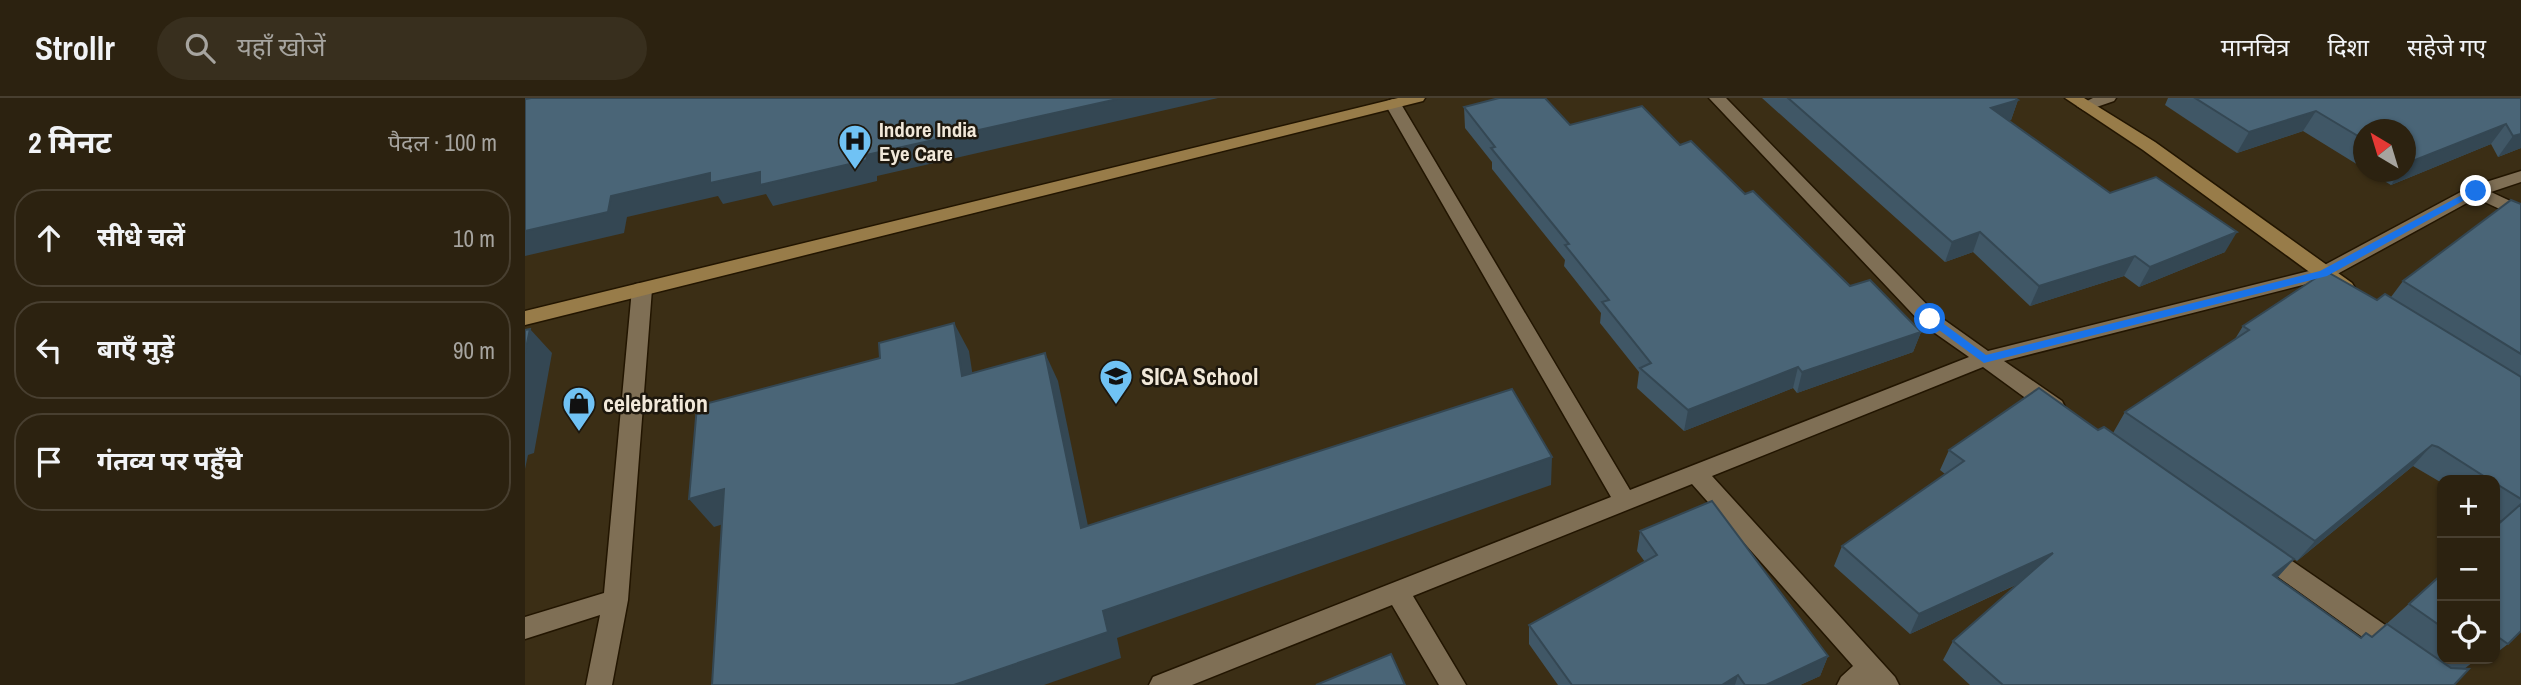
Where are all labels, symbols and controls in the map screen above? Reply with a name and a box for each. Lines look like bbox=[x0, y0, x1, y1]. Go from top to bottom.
search box bbox=[157, 17, 647, 80]
text: Strollr bbox=[35, 26, 115, 70]
icon: search bbox=[181, 29, 219, 67]
text: यहाँ खोजें bbox=[237, 29, 326, 64]
text: मानचित्र bbox=[2221, 31, 2289, 63]
text: दिशा bbox=[2327, 31, 2369, 63]
text: सहेजे गए bbox=[2407, 31, 2486, 63]
place label: Indore India Eye Care bbox=[879, 115, 977, 168]
north arrow bbox=[2353, 119, 2416, 182]
text: 2 मिनट bbox=[28, 122, 112, 162]
hospital icon: Indore India Eye Care bbox=[836, 122, 874, 171]
text: पैदल · 100 m bbox=[388, 127, 497, 158]
route end bbox=[2460, 175, 2491, 206]
icon: ahead bbox=[30, 219, 68, 257]
text: सीधे चलें bbox=[97, 219, 185, 254]
text: 10 m bbox=[453, 223, 495, 254]
route start bbox=[1914, 303, 1945, 334]
icon: left bbox=[30, 331, 68, 369]
text: बाएँ मुड़ें bbox=[97, 331, 174, 366]
text: 90 m bbox=[453, 335, 495, 366]
school or university icon: SICA School bbox=[1097, 357, 1135, 406]
place label: SICA School bbox=[1141, 360, 1258, 392]
shop icon: celebration bbox=[560, 384, 598, 433]
place label: celebration bbox=[603, 387, 708, 419]
icon: arrive bbox=[30, 443, 68, 481]
text: गंतव्य पर पहुँचे bbox=[97, 443, 243, 478]
map controls bbox=[2437, 475, 2500, 664]
button: + bbox=[2437, 475, 2500, 538]
button: − bbox=[2437, 538, 2500, 601]
button: locate bbox=[2437, 601, 2500, 664]

